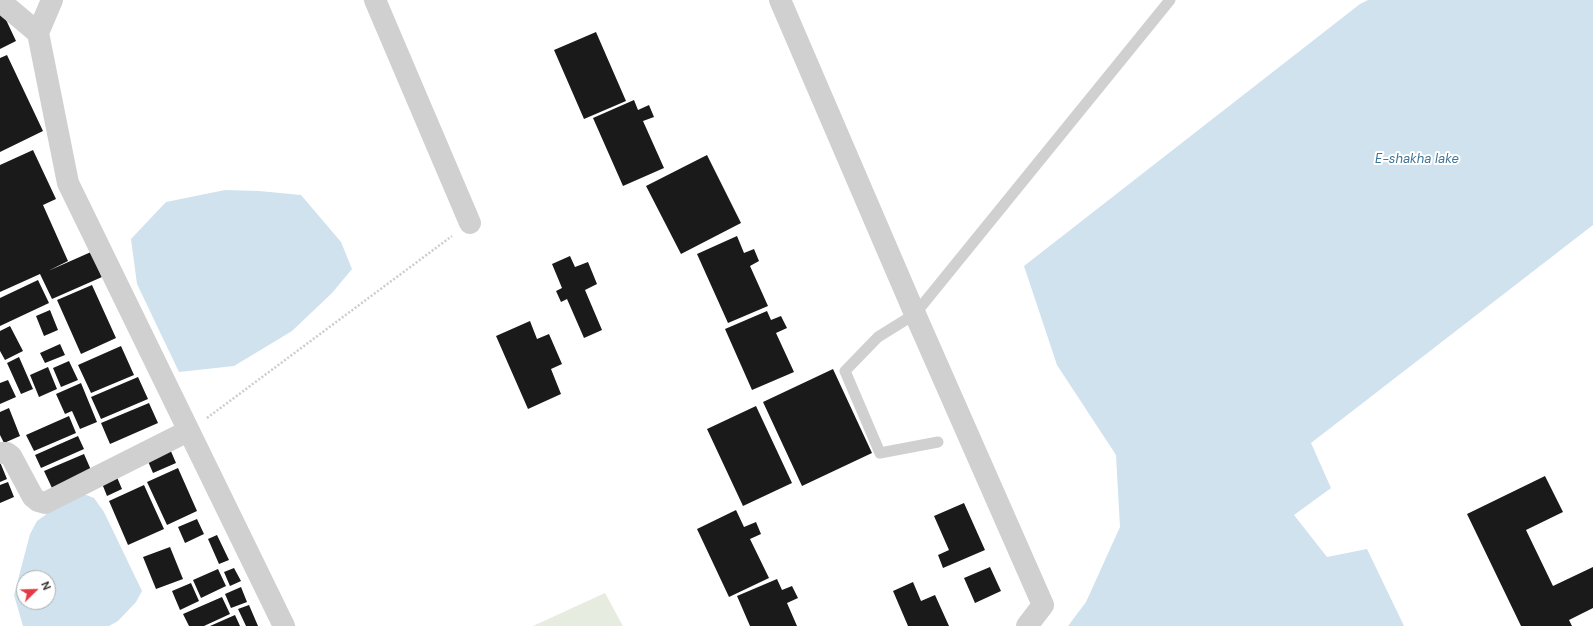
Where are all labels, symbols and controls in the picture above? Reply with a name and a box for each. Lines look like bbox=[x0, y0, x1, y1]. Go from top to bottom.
water label: E-shakha lake bbox=[1375, 152, 1459, 168]
north arrow bbox=[16, 570, 56, 610]
text: N bbox=[38, 579, 54, 592]

